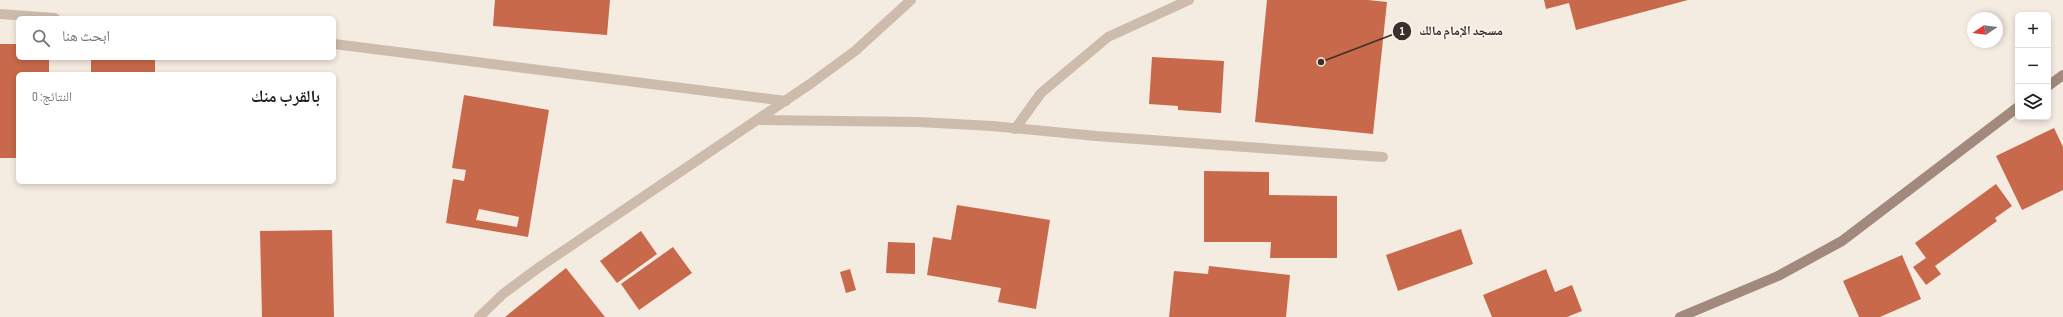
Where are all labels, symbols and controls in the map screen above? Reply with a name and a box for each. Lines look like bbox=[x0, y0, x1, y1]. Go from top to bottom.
north arrow bbox=[1967, 12, 2003, 48]
map controls bbox=[2015, 12, 2051, 120]
button: + bbox=[2015, 12, 2051, 48]
search box bbox=[16, 16, 336, 60]
callout: مسجد الإمام مالك bbox=[1392, 18, 1511, 43]
text: مسجد الإمام مالك bbox=[1419, 23, 1503, 40]
text: 1 bbox=[1400, 24, 1405, 39]
icon: search bbox=[30, 27, 52, 49]
text: ابحث هنا bbox=[62, 27, 110, 46]
button: − bbox=[2015, 48, 2051, 84]
button: layers bbox=[2015, 84, 2051, 120]
text: بالقرب منك bbox=[251, 87, 320, 107]
text: النتائج: 0 bbox=[32, 89, 72, 105]

